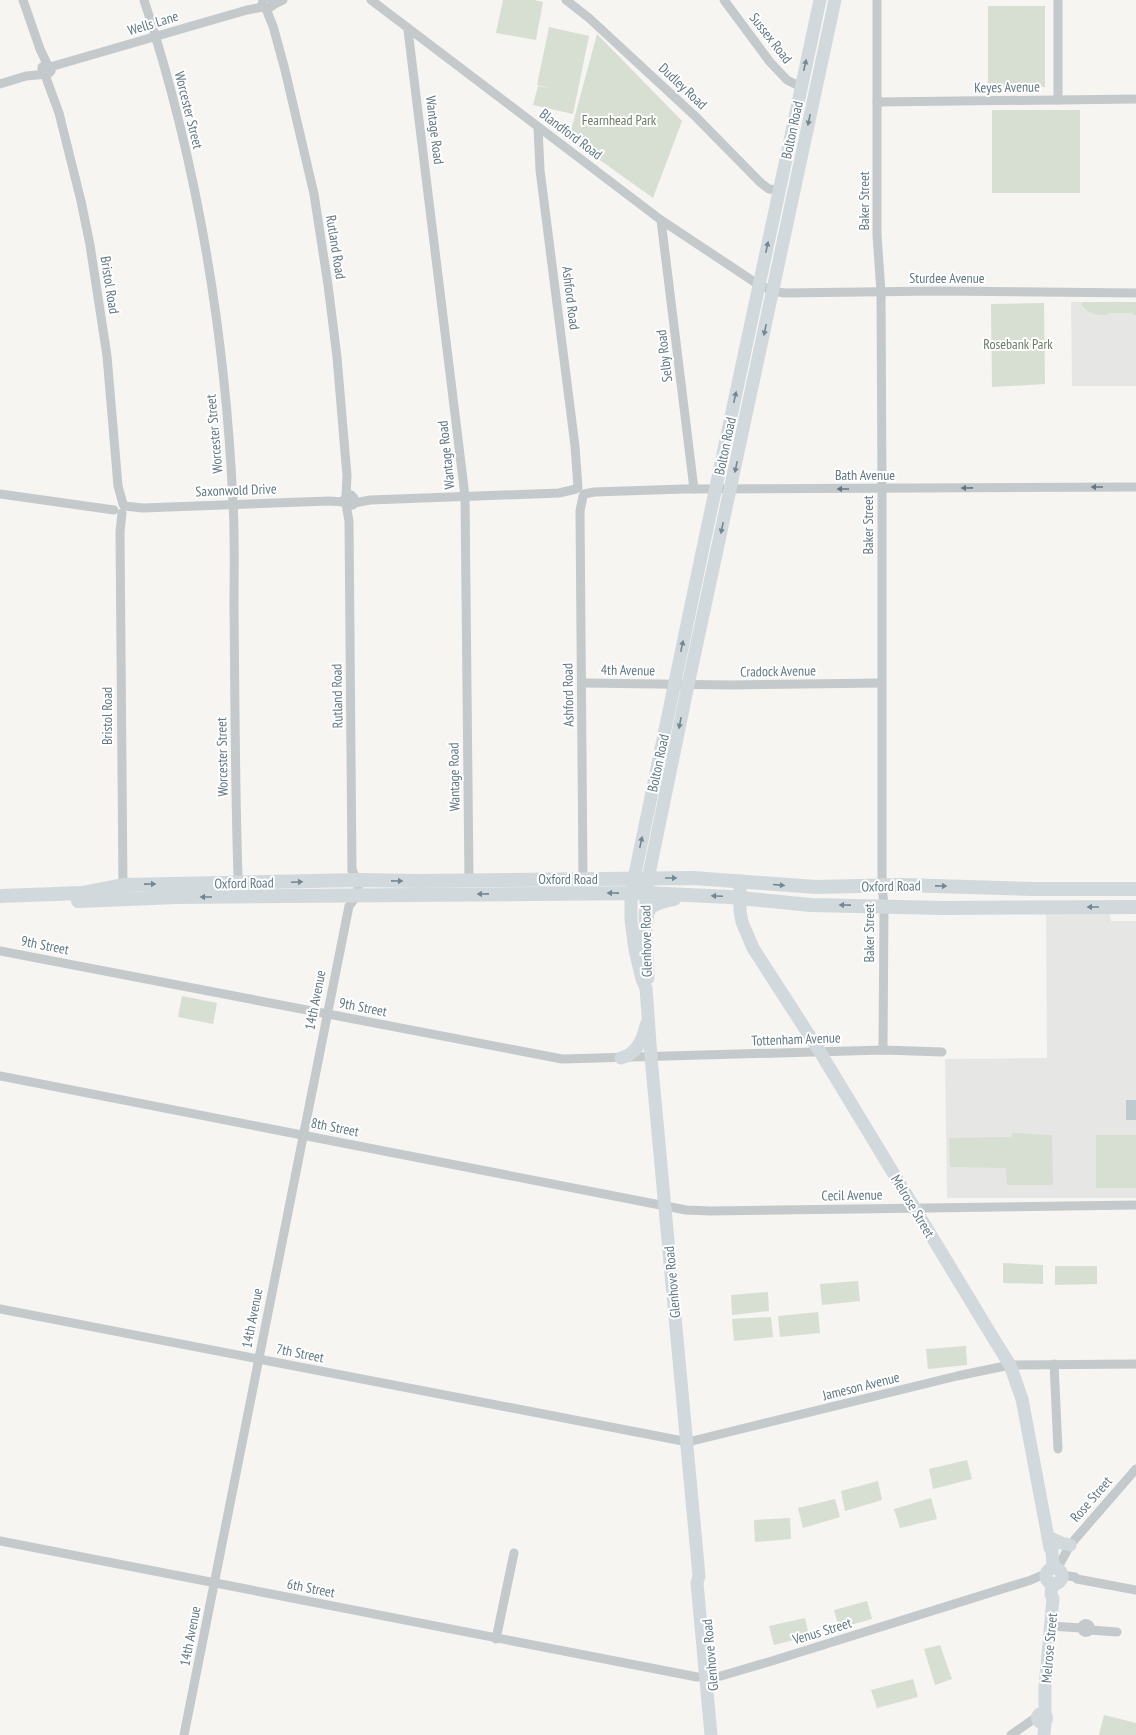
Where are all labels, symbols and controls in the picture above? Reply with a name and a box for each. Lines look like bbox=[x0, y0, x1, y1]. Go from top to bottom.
street label: Wells Lane bbox=[125, 7, 181, 39]
street label: Sussex Road bbox=[746, 9, 796, 67]
street label: Dudley Road bbox=[655, 59, 711, 113]
one-way arrow bbox=[803, 59, 809, 72]
street label: Worcester Street bbox=[171, 69, 207, 151]
street label: Keyes Avenue bbox=[974, 77, 1040, 97]
street label: Wantage Road bbox=[422, 95, 448, 165]
street label: Bolton Road bbox=[777, 99, 807, 161]
street label: Blandford Road bbox=[536, 105, 606, 163]
park label: Fearnhead Park bbox=[582, 111, 657, 129]
one-way arrow bbox=[806, 114, 812, 126]
street label: Baker Street bbox=[855, 171, 873, 231]
street label: Rutland Road bbox=[322, 214, 350, 280]
one-way arrow bbox=[764, 241, 770, 253]
street label: Bristol Road bbox=[97, 255, 123, 315]
street label: Ashford Road bbox=[558, 265, 584, 331]
street label: Sturdee Avenue bbox=[909, 269, 985, 287]
one-way arrow bbox=[761, 323, 767, 336]
street label: Selby Road bbox=[652, 329, 676, 383]
park label: Rosebank Park bbox=[983, 335, 1053, 353]
one-way arrow bbox=[732, 391, 738, 403]
street label: Worcester Street bbox=[202, 394, 226, 474]
street label: Bolton Road bbox=[710, 415, 740, 477]
street label: Wantage Road bbox=[433, 420, 459, 490]
one-way arrow bbox=[732, 461, 738, 473]
street label: Bath Avenue bbox=[835, 466, 895, 484]
street label: Saxonwold Drive bbox=[195, 480, 277, 500]
one-way arrow bbox=[1090, 484, 1103, 490]
one-way arrow bbox=[960, 485, 973, 491]
one-way arrow bbox=[836, 486, 849, 492]
street label: Baker Street bbox=[859, 495, 877, 555]
one-way arrow bbox=[719, 522, 725, 534]
one-way arrow bbox=[679, 640, 685, 652]
street label: 4th Avenue bbox=[601, 661, 656, 679]
street label: Cradock Avenue bbox=[740, 661, 816, 681]
street label: Ashford Road bbox=[558, 663, 578, 727]
street label: Rutland Road bbox=[327, 664, 347, 728]
street label: Bristol Road bbox=[98, 687, 116, 745]
street label: Worcester Street bbox=[212, 717, 232, 797]
one-way arrow bbox=[677, 717, 683, 729]
street label: Bolton Road bbox=[643, 732, 673, 794]
street label: Wantage Road bbox=[444, 742, 464, 812]
one-way arrow bbox=[638, 836, 644, 848]
street label: Oxford Road bbox=[538, 870, 598, 888]
street label: Oxford Road bbox=[214, 873, 274, 893]
one-way arrow bbox=[665, 875, 677, 882]
street label: Oxford Road bbox=[861, 876, 921, 896]
one-way arrow bbox=[391, 878, 404, 884]
one-way arrow bbox=[291, 879, 304, 885]
one-way arrow bbox=[144, 881, 157, 887]
one-way arrow bbox=[773, 881, 785, 888]
one-way arrow bbox=[935, 883, 948, 889]
one-way arrow bbox=[606, 890, 619, 896]
one-way arrow bbox=[477, 891, 489, 898]
one-way arrow bbox=[710, 893, 723, 899]
one-way arrow bbox=[199, 894, 212, 900]
one-way arrow bbox=[838, 902, 851, 908]
street label: Baker Street bbox=[860, 903, 878, 963]
one-way arrow bbox=[1086, 904, 1099, 910]
street label: Glenhove Road bbox=[636, 905, 656, 977]
street label: 9th Street bbox=[20, 932, 71, 958]
street label: 14th Avenue bbox=[300, 968, 330, 1031]
street label: 9th Street bbox=[338, 994, 389, 1020]
street label: Tottenham Avenue bbox=[751, 1028, 841, 1050]
street label: 8th Street bbox=[310, 1114, 361, 1140]
street label: Melrose Street bbox=[887, 1171, 939, 1241]
street label: Cecil Avenue bbox=[821, 1185, 883, 1205]
street label: Glenhove Road bbox=[660, 1245, 684, 1319]
street label: 14th Avenue bbox=[237, 1286, 267, 1349]
street label: 7th Street bbox=[275, 1340, 325, 1366]
street label: Jameson Avenue bbox=[820, 1368, 902, 1405]
street label: Rose Street bbox=[1066, 1472, 1116, 1526]
street label: 6th Street bbox=[286, 1575, 337, 1601]
street label: 14th Avenue bbox=[175, 1604, 205, 1667]
street label: Melrose Street bbox=[1037, 1612, 1061, 1684]
street label: Venus Street bbox=[789, 1614, 854, 1649]
street label: Glenhove Road bbox=[698, 1618, 722, 1692]

